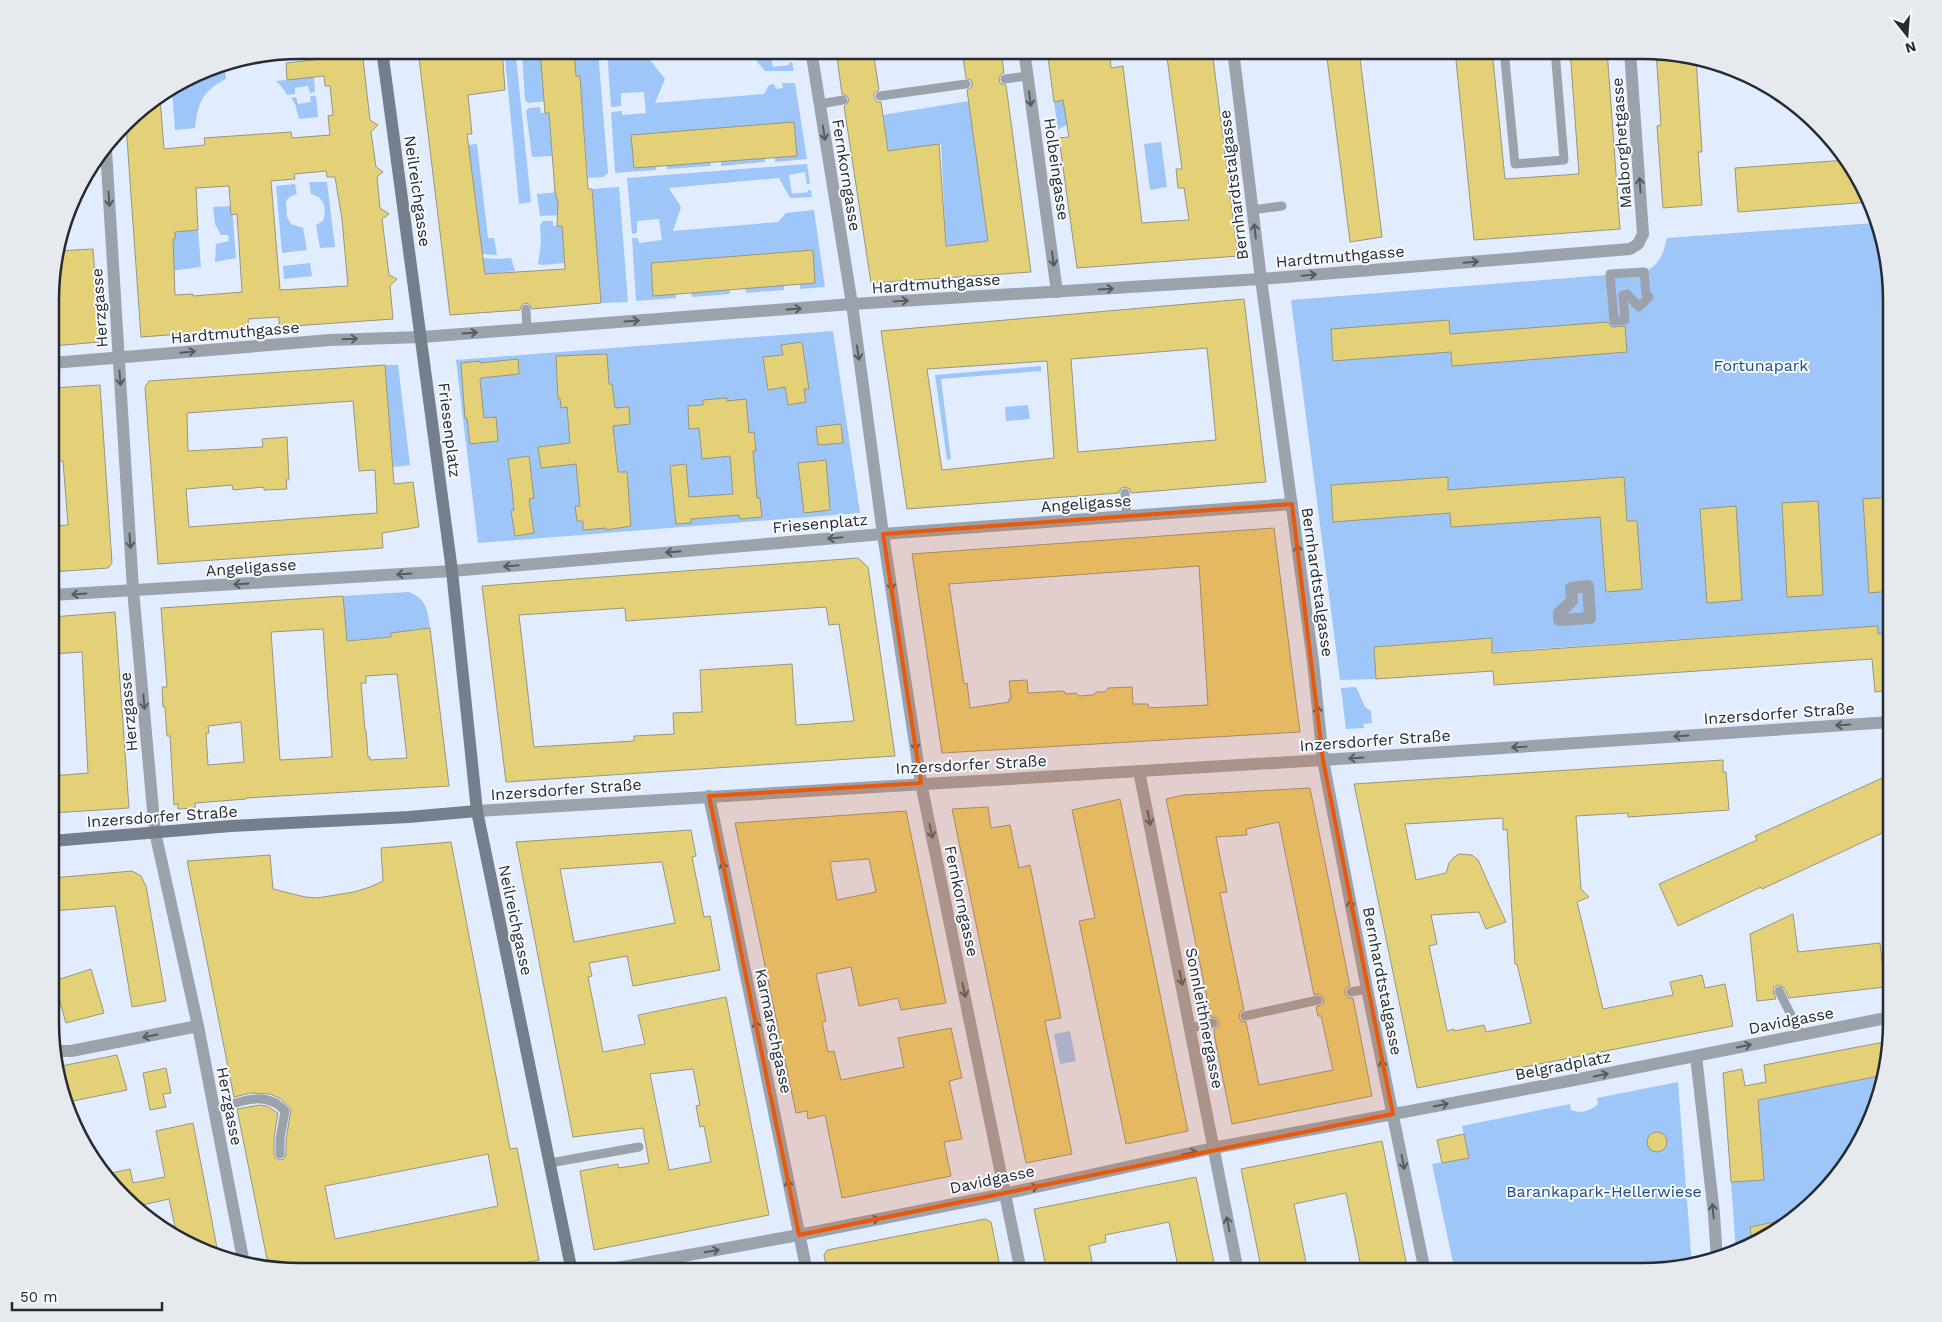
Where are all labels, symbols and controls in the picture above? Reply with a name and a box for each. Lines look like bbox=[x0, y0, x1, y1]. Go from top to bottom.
north arrow bbox=[1882, 10, 1932, 60]
text: N bbox=[1904, 38, 1918, 57]
street label: Malborghetgasse bbox=[1607, 77, 1636, 209]
one-way arrow bbox=[1026, 90, 1036, 106]
street label: Bernhardtstalgasse bbox=[1215, 109, 1252, 261]
street label: Holbeingasse bbox=[1040, 117, 1073, 221]
street label: Fernkorngasse bbox=[828, 118, 865, 232]
one-way arrow bbox=[820, 124, 830, 140]
street label: Neilreichgasse bbox=[400, 134, 435, 248]
one-way arrow bbox=[1635, 177, 1645, 193]
one-way arrow bbox=[104, 190, 113, 206]
one-way arrow bbox=[1250, 223, 1260, 239]
street label: Hardtmuthgasse bbox=[1275, 241, 1405, 272]
one-way arrow bbox=[1048, 251, 1058, 267]
one-way arrow bbox=[1463, 257, 1479, 267]
street label: Herzgasse bbox=[87, 268, 112, 348]
street label: Hardtmuthgasse bbox=[871, 270, 1001, 297]
one-way arrow bbox=[1301, 271, 1317, 280]
one-way arrow bbox=[1098, 284, 1114, 293]
one-way arrow bbox=[892, 297, 908, 306]
one-way arrow bbox=[786, 304, 802, 313]
one-way arrow bbox=[624, 316, 640, 325]
street label: Hardtmuthgasse bbox=[170, 317, 300, 348]
one-way arrow bbox=[462, 329, 478, 338]
one-way arrow bbox=[342, 334, 358, 344]
one-way arrow bbox=[854, 344, 864, 360]
one-way arrow bbox=[180, 348, 196, 357]
park label: Fortunapark bbox=[1714, 356, 1808, 375]
one-way arrow bbox=[115, 370, 124, 386]
street label: Friesenplatz bbox=[434, 381, 465, 479]
street label: Angeligasse bbox=[1040, 491, 1132, 516]
street label: Bernhardtstalgasse bbox=[1298, 506, 1337, 658]
street label: Friesenplatz bbox=[772, 510, 868, 537]
one-way arrow bbox=[126, 532, 135, 548]
one-way arrow bbox=[827, 534, 843, 543]
one-way arrow bbox=[1293, 544, 1303, 560]
one-way arrow bbox=[665, 547, 681, 557]
street label: Angeligasse bbox=[205, 555, 297, 580]
one-way arrow bbox=[503, 561, 519, 570]
one-way arrow bbox=[396, 569, 412, 578]
one-way arrow bbox=[886, 574, 896, 590]
one-way arrow bbox=[234, 579, 250, 588]
one-way arrow bbox=[72, 589, 88, 598]
street label: Herzgasse bbox=[116, 671, 141, 752]
one-way arrow bbox=[139, 694, 148, 710]
street label: Inzersdorfer Straße bbox=[1703, 699, 1855, 728]
one-way arrow bbox=[1313, 705, 1323, 721]
one-way arrow bbox=[1835, 721, 1851, 730]
street label: Inzersdorfer Straße bbox=[1299, 726, 1451, 755]
one-way arrow bbox=[1673, 732, 1689, 741]
one-way arrow bbox=[910, 735, 920, 751]
one-way arrow bbox=[1511, 742, 1527, 751]
street label: Inzersdorfer Straße bbox=[895, 751, 1047, 778]
one-way arrow bbox=[1349, 753, 1365, 762]
street label: Inzersdorfer Straße bbox=[490, 775, 642, 804]
street label: Inzersdorfer Straße bbox=[86, 802, 238, 831]
one-way arrow bbox=[1144, 810, 1154, 826]
one-way arrow bbox=[927, 823, 936, 839]
street label: Fernkorngasse bbox=[940, 844, 983, 958]
one-way arrow bbox=[719, 861, 728, 877]
street label: Neilreichgasse bbox=[495, 863, 536, 977]
one-way arrow bbox=[1346, 900, 1356, 916]
street label: Bernhardtstalgasse bbox=[1359, 905, 1406, 1057]
street label: Sonnleithnergasse bbox=[1181, 946, 1228, 1090]
street label: Karmarschgasse bbox=[751, 967, 796, 1095]
one-way arrow bbox=[1176, 969, 1186, 985]
one-way arrow bbox=[960, 982, 969, 998]
street label: Davidgasse bbox=[1747, 1003, 1835, 1038]
one-way arrow bbox=[751, 1021, 761, 1037]
one-way arrow bbox=[142, 1031, 158, 1041]
one-way arrow bbox=[1736, 1041, 1752, 1051]
street label: Belgradplatz bbox=[1513, 1047, 1613, 1084]
one-way arrow bbox=[1378, 1059, 1387, 1075]
street label: Herzgasse bbox=[213, 1065, 246, 1147]
one-way arrow bbox=[1592, 1069, 1608, 1079]
one-way arrow bbox=[1433, 1100, 1449, 1110]
one-way arrow bbox=[1182, 1148, 1198, 1158]
one-way arrow bbox=[1399, 1154, 1408, 1170]
street label: Davidgasse bbox=[948, 1161, 1036, 1198]
one-way arrow bbox=[784, 1180, 794, 1196]
park label: Barankapark-Hellerwiese bbox=[1506, 1182, 1702, 1201]
one-way arrow bbox=[1023, 1183, 1039, 1192]
one-way arrow bbox=[1708, 1203, 1718, 1219]
one-way arrow bbox=[864, 1215, 880, 1225]
one-way arrow bbox=[1223, 1216, 1233, 1232]
one-way arrow bbox=[704, 1245, 720, 1255]
scale bar bbox=[12, 1280, 162, 1312]
text: 50 m bbox=[20, 1288, 57, 1306]

